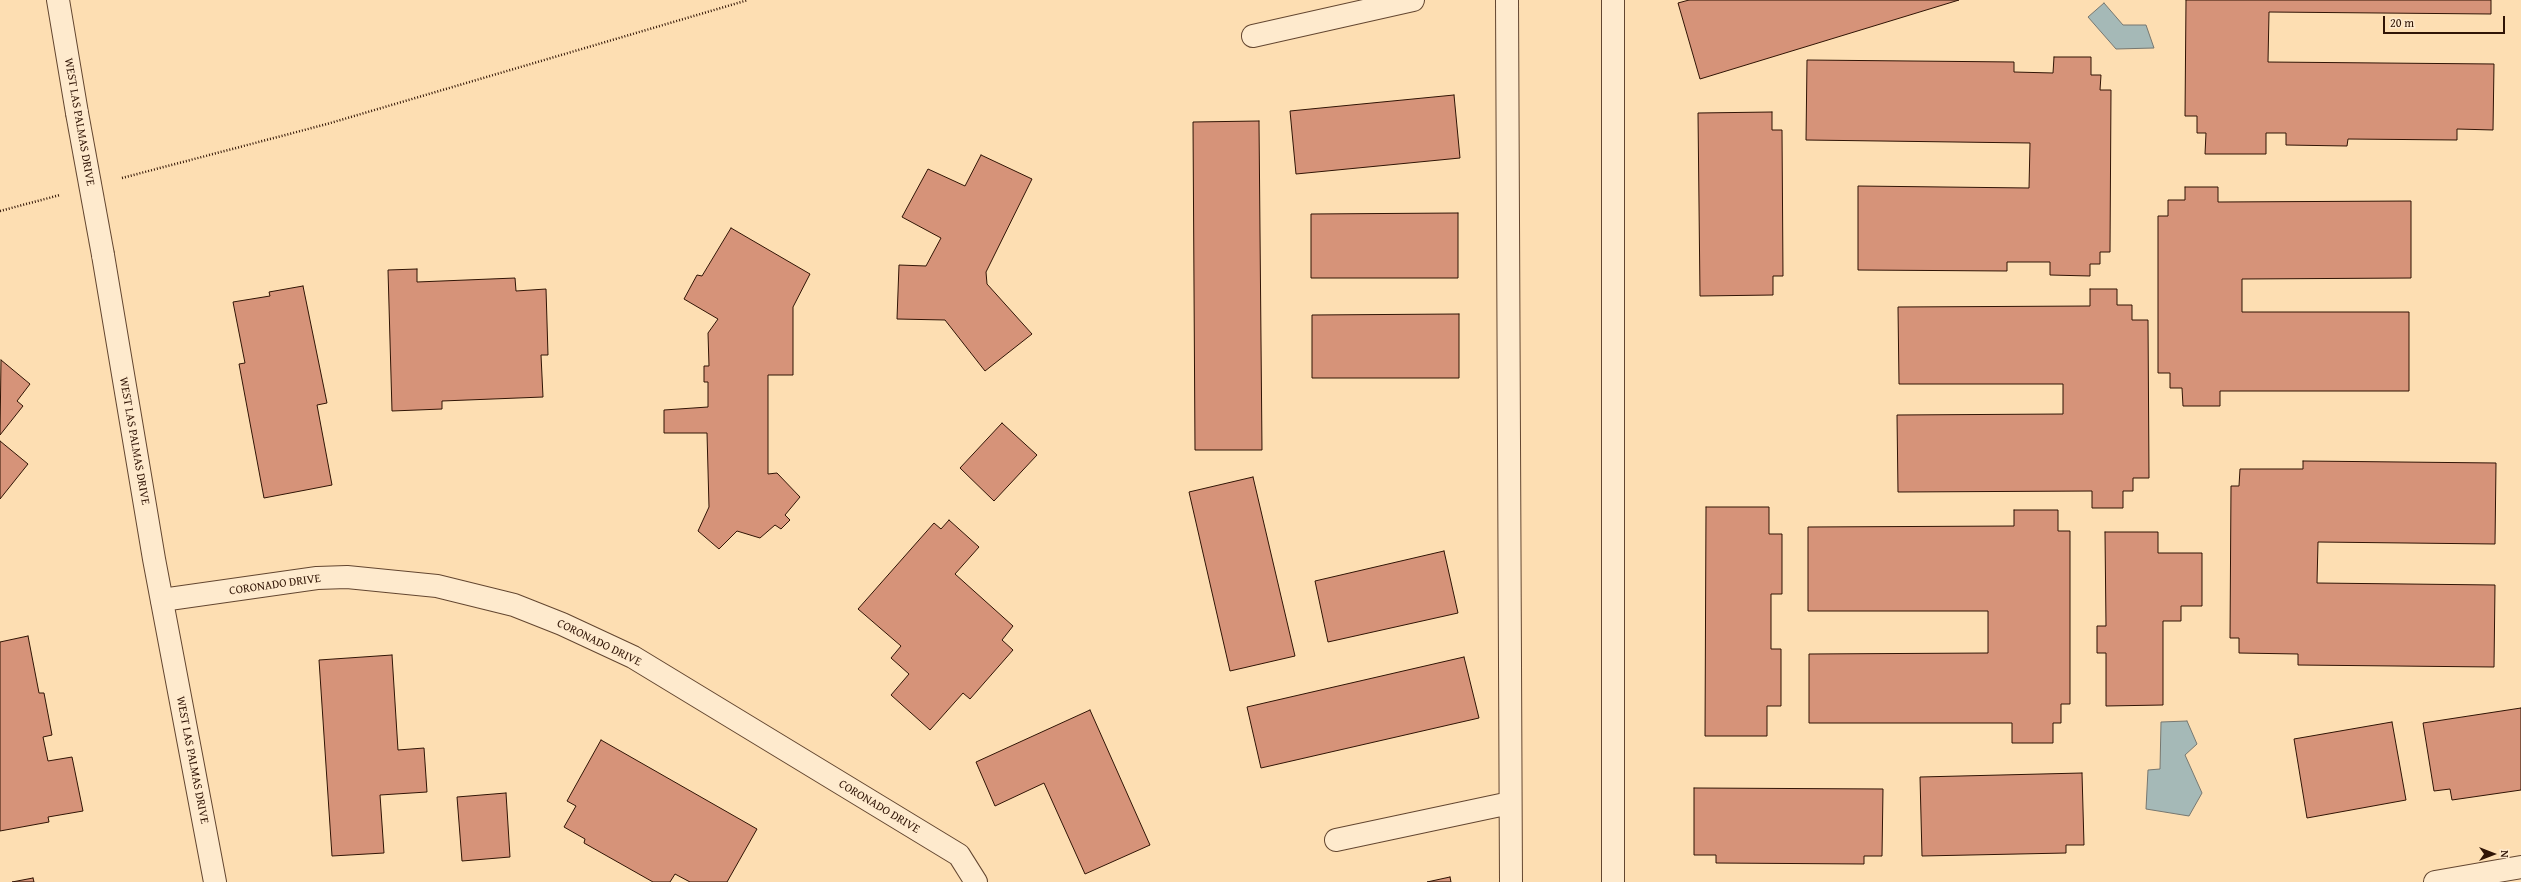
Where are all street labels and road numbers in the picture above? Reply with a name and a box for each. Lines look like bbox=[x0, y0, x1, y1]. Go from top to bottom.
street label: WEST LAS PALMAS DRIVE bbox=[61, 57, 97, 187]
street label: WEST LAS PALMAS DRIVE bbox=[116, 376, 152, 506]
street label: CORONADO DRIVE bbox=[228, 571, 322, 599]
street label: CORONADO DRIVE bbox=[554, 616, 644, 670]
street label: WEST LAS PALMAS DRIVE bbox=[173, 695, 211, 825]
street label: CORONADO DRIVE bbox=[836, 777, 922, 837]

